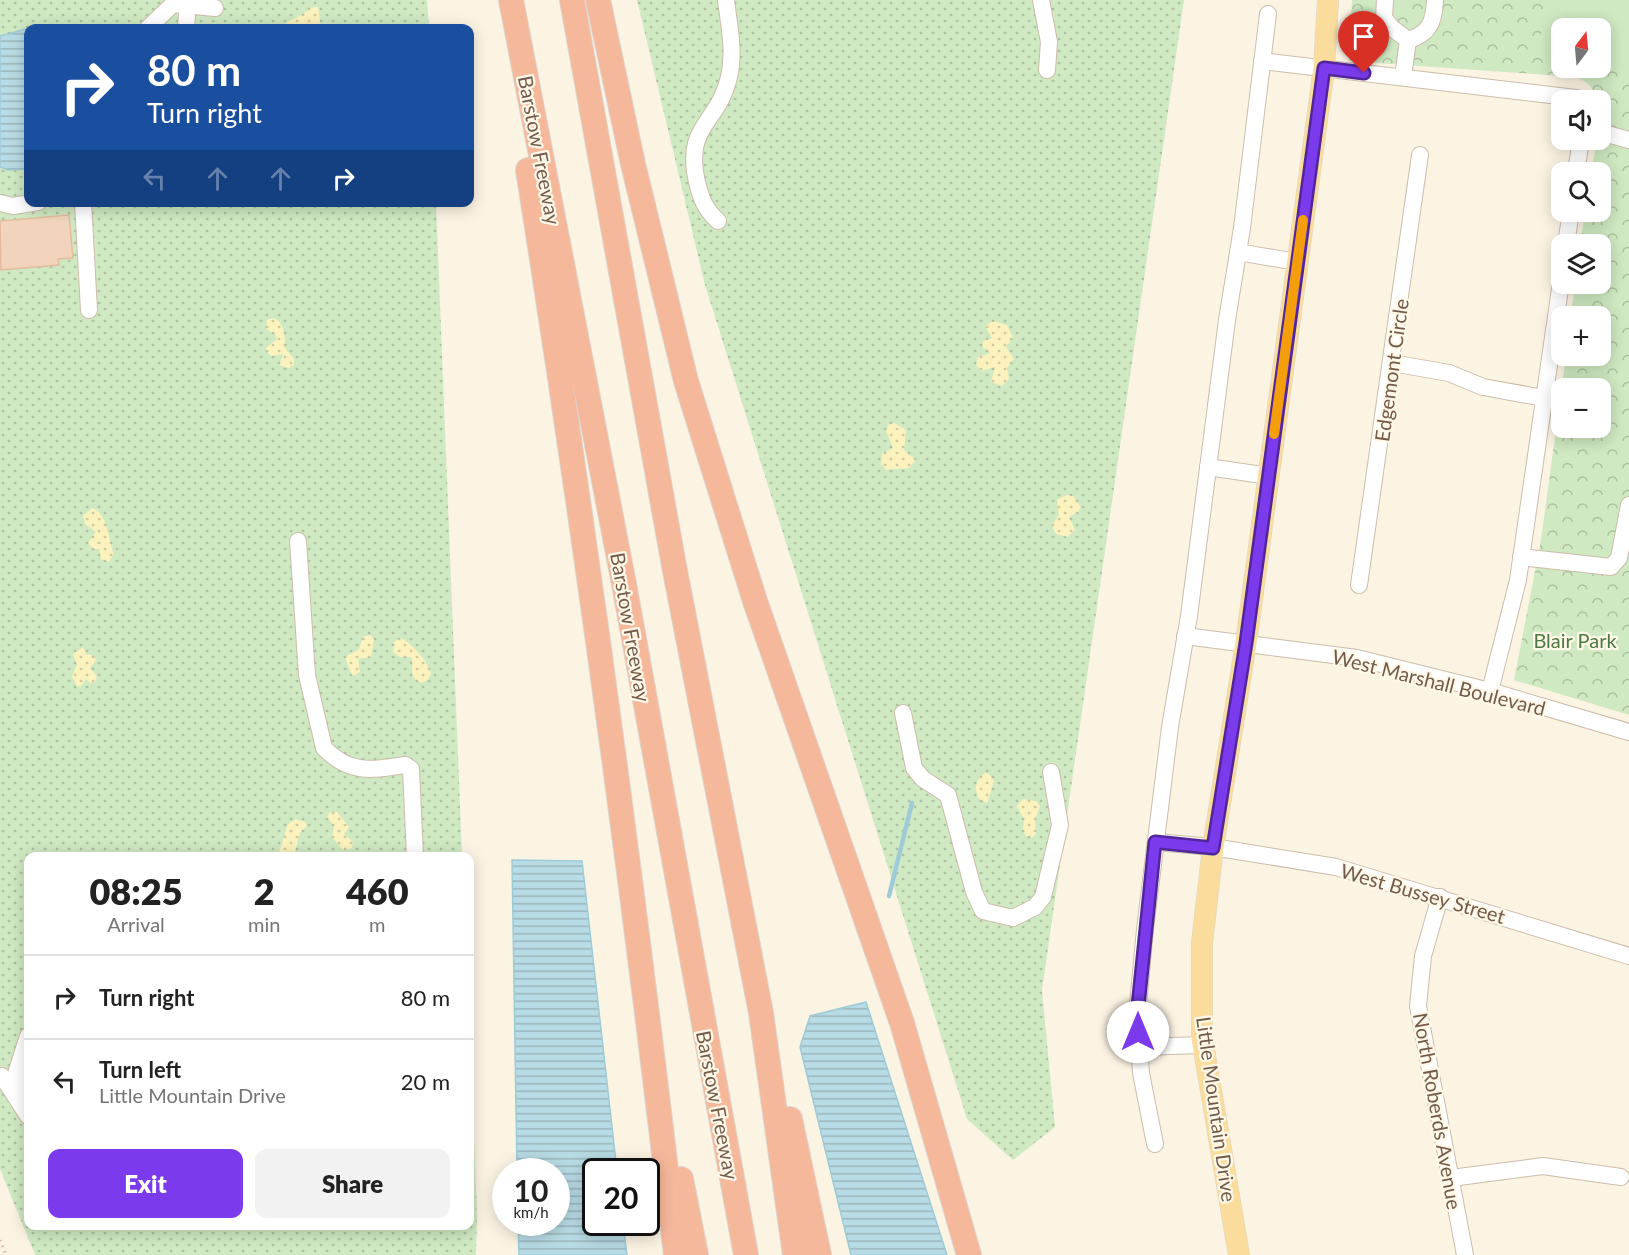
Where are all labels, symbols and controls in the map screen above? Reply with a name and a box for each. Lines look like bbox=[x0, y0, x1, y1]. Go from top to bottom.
pin bbox=[1338, 11, 1389, 73]
north arrow bbox=[1551, 18, 1611, 78]
map controls bbox=[1551, 18, 1611, 438]
icon: arrive bbox=[1347, 20, 1380, 53]
text: 80 m bbox=[147, 45, 241, 95]
icon: right bbox=[48, 48, 126, 126]
street label: Barstow Freeway bbox=[514, 73, 566, 227]
button: sound bbox=[1551, 90, 1611, 150]
text: Turn right bbox=[147, 96, 262, 129]
icon: left bbox=[138, 162, 171, 195]
icon: ahead bbox=[201, 162, 234, 195]
icon: ahead bbox=[264, 162, 297, 195]
icon: right bbox=[327, 162, 360, 195]
button: search bbox=[1551, 162, 1611, 222]
button: layers bbox=[1551, 234, 1611, 294]
street label: Edgemont Circle bbox=[1369, 297, 1413, 443]
button: + bbox=[1551, 306, 1611, 366]
button: − bbox=[1551, 378, 1611, 438]
street label: Barstow Freeway bbox=[606, 550, 656, 704]
park label: Blair Park bbox=[1533, 628, 1617, 652]
street label: West Marshall Boulevard bbox=[1330, 644, 1548, 720]
street label: West Bussey Street bbox=[1338, 858, 1508, 928]
text: 08:25 bbox=[89, 869, 183, 913]
text: 2 bbox=[254, 869, 275, 913]
text: 460 bbox=[346, 869, 409, 913]
text: Arrival bbox=[107, 912, 165, 936]
text: min bbox=[248, 912, 280, 936]
text: m bbox=[369, 912, 385, 936]
icon: right bbox=[48, 981, 81, 1014]
text: Turn right bbox=[99, 984, 194, 1011]
text: 80 m bbox=[401, 984, 450, 1011]
position arrow bbox=[1106, 1000, 1170, 1064]
street label: North Roberds Avenue bbox=[1409, 1011, 1467, 1211]
street label: Little Mountain Drive bbox=[1192, 1015, 1242, 1203]
street label: Barstow Freeway bbox=[692, 1028, 744, 1182]
text: Turn left bbox=[99, 1056, 181, 1083]
icon: left bbox=[48, 1065, 81, 1098]
text: 20 m bbox=[401, 1068, 450, 1095]
text: Little Mountain Drive bbox=[99, 1083, 286, 1107]
button: Exit bbox=[48, 1149, 243, 1218]
button: Share bbox=[255, 1149, 450, 1218]
speed limit sign: 20 bbox=[582, 1158, 660, 1236]
text: 10 bbox=[514, 1172, 548, 1208]
text: km/h bbox=[513, 1203, 549, 1221]

